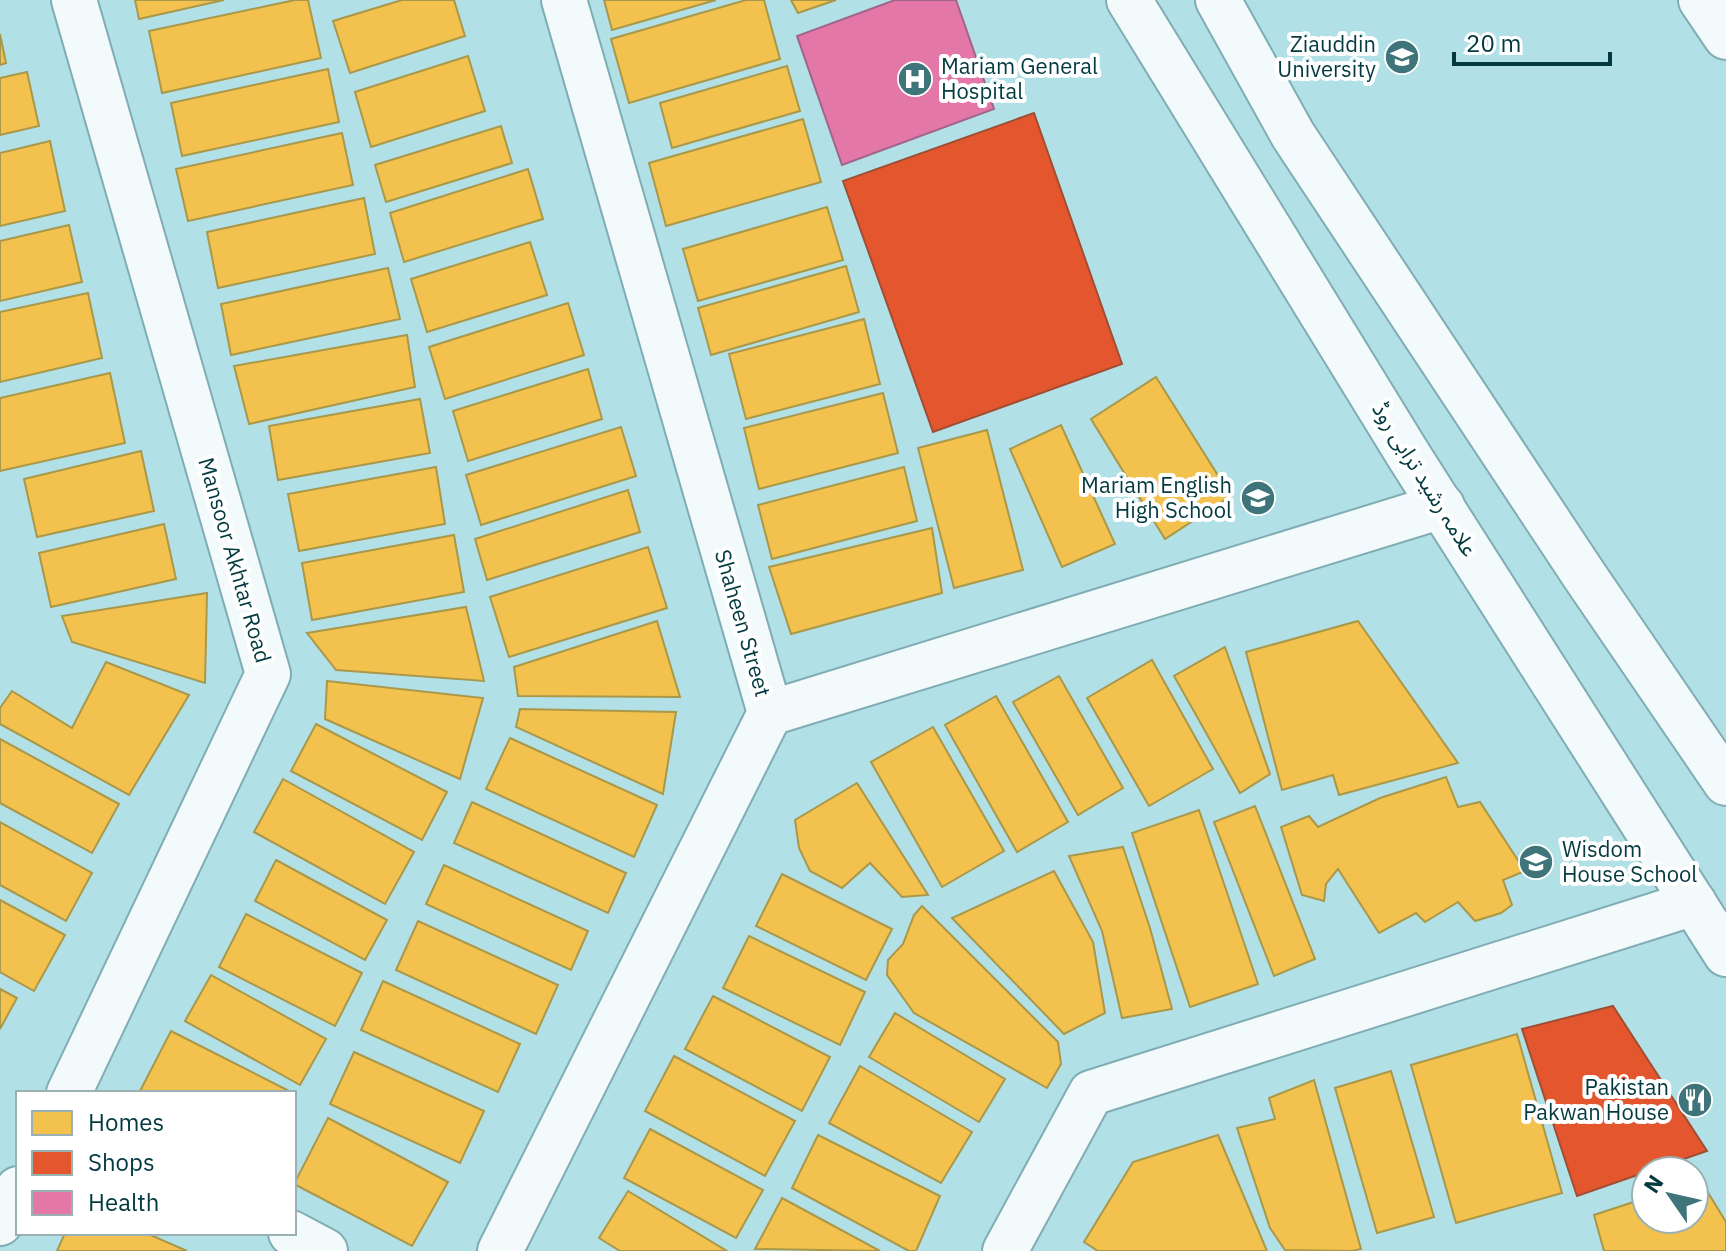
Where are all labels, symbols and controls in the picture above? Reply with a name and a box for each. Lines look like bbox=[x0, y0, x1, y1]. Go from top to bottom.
scale bar bbox=[1454, 16, 1610, 66]
text: 20 m bbox=[1466, 27, 1521, 59]
place label: Ziauddin University bbox=[1277, 29, 1376, 83]
school or university icon: Ziauddin University bbox=[1383, 38, 1421, 76]
place label: Mariam General Hospital bbox=[941, 51, 1098, 105]
hospital icon: Mariam General Hospital bbox=[896, 60, 934, 98]
street label: علامہ رشید ترابی روڈ bbox=[1366, 396, 1485, 561]
street label: Mansoor Akhtar Road bbox=[192, 454, 279, 666]
place label: Mariam English High School bbox=[1081, 470, 1232, 524]
school or university icon: Mariam English High School bbox=[1239, 479, 1277, 517]
street label: Shaheen Street bbox=[709, 546, 778, 700]
place label: Wisdom House School bbox=[1562, 834, 1697, 888]
school or university icon: Wisdom House School bbox=[1517, 843, 1555, 881]
place label: Pakistan Pakwan House bbox=[1523, 1072, 1669, 1126]
restaurant icon: Pakistan Pakwan House bbox=[1676, 1081, 1714, 1119]
legend bbox=[16, 1091, 296, 1235]
text: Homes bbox=[88, 1106, 164, 1138]
text: Shops bbox=[88, 1146, 155, 1178]
north arrow bbox=[1630, 1155, 1710, 1235]
text: N bbox=[1637, 1169, 1669, 1198]
text: Health bbox=[88, 1186, 159, 1218]

